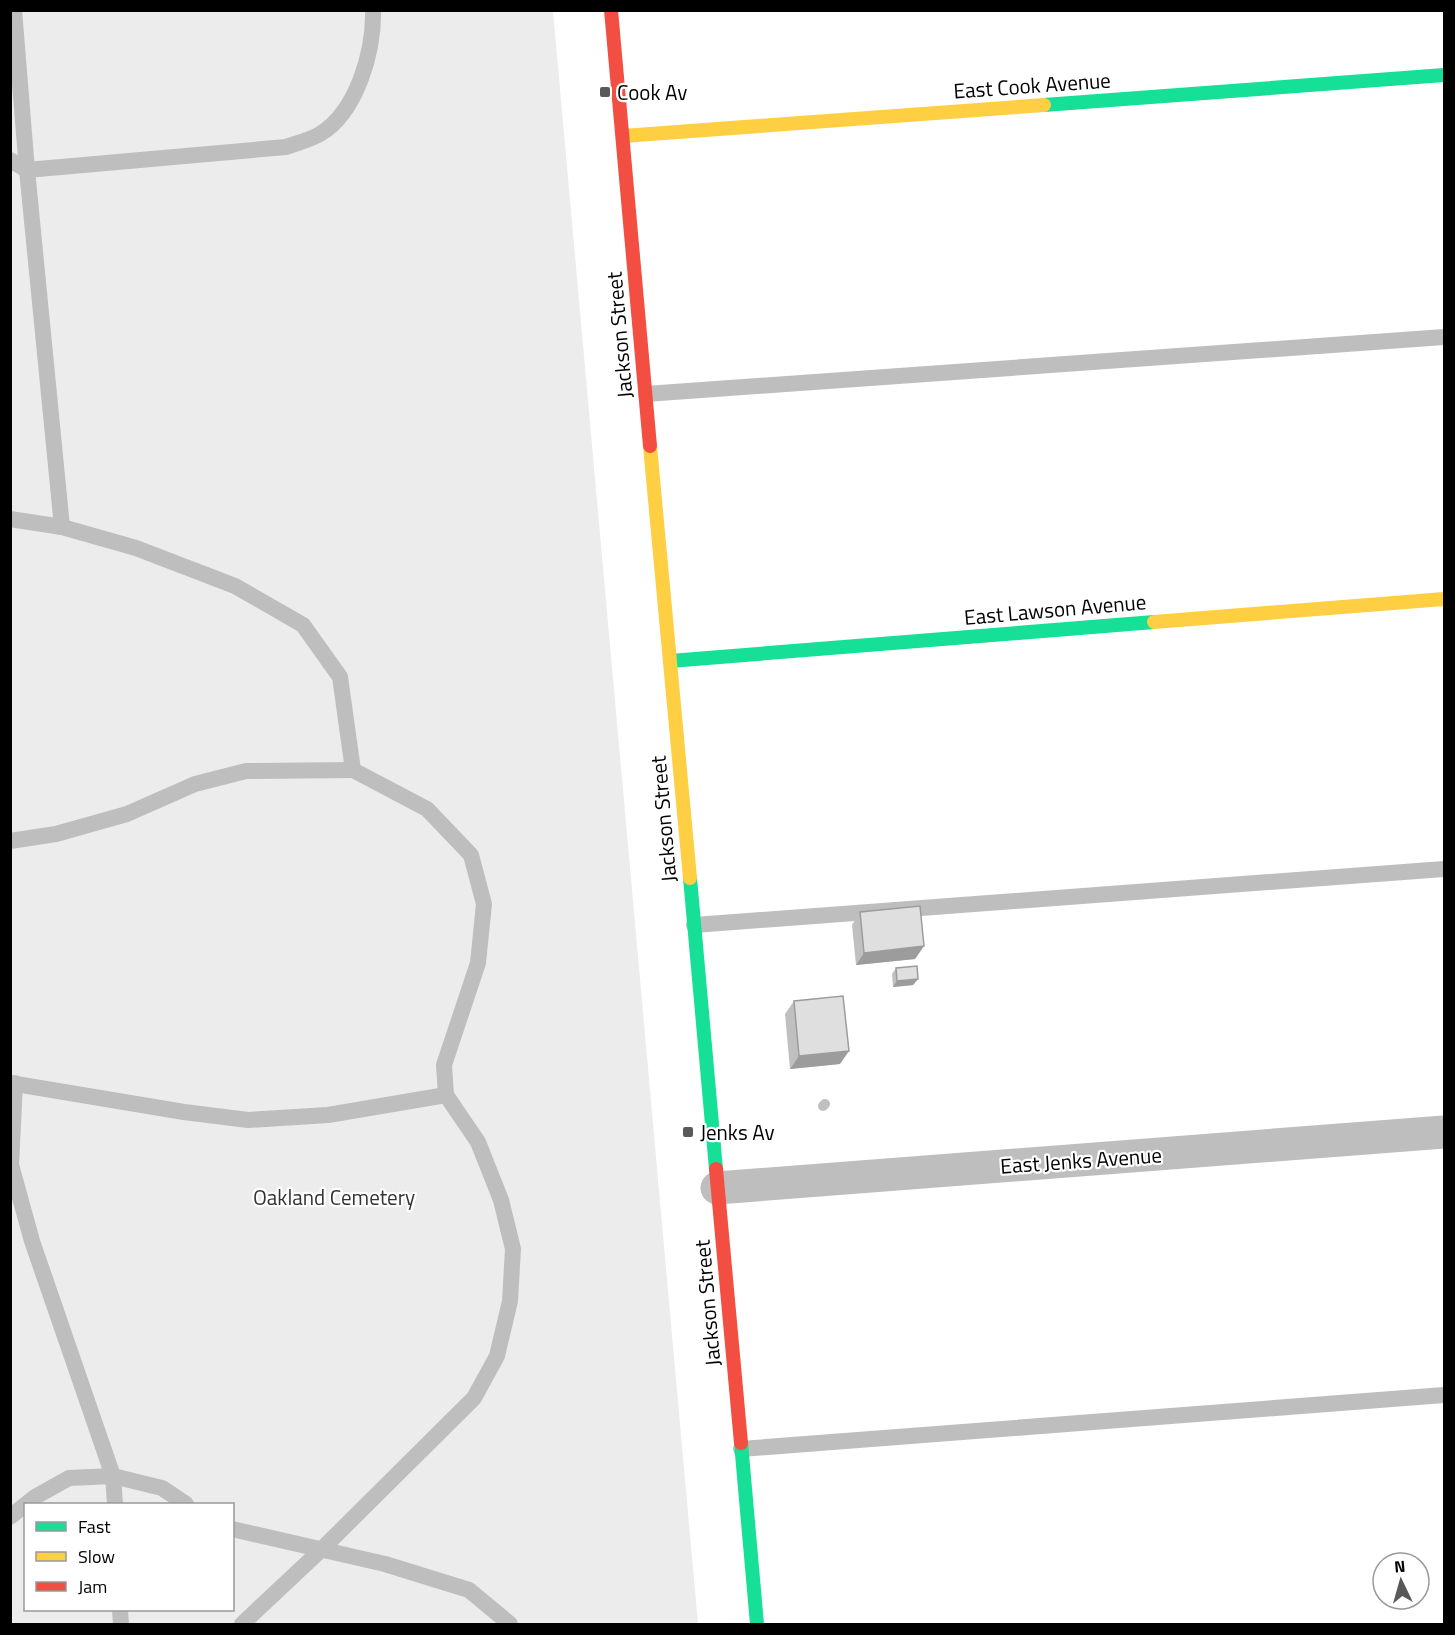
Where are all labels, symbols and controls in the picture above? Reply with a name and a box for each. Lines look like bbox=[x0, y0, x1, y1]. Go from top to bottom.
street label: East Cook Avenue bbox=[952, 64, 1112, 106]
place label: Cook Av bbox=[617, 76, 687, 108]
marker: Cook Av bbox=[598, 85, 612, 99]
street label: Jackson Street bbox=[597, 270, 640, 400]
street label: East Lawson Avenue bbox=[963, 585, 1147, 633]
street label: Jackson Street bbox=[641, 754, 684, 884]
place label: Jenks Av bbox=[700, 1116, 775, 1148]
marker: Jenks Av bbox=[681, 1125, 695, 1139]
street label: East Jenks Avenue bbox=[999, 1138, 1163, 1182]
park label: Oakland Cemetery bbox=[253, 1181, 415, 1213]
street label: Jackson Street bbox=[685, 1238, 728, 1368]
legend bbox=[24, 1503, 234, 1611]
text: Fast bbox=[78, 1513, 111, 1540]
text: Slow bbox=[78, 1543, 115, 1570]
north arrow bbox=[1371, 1551, 1431, 1611]
text: N bbox=[1393, 1554, 1406, 1578]
text: Jam bbox=[78, 1573, 107, 1600]

